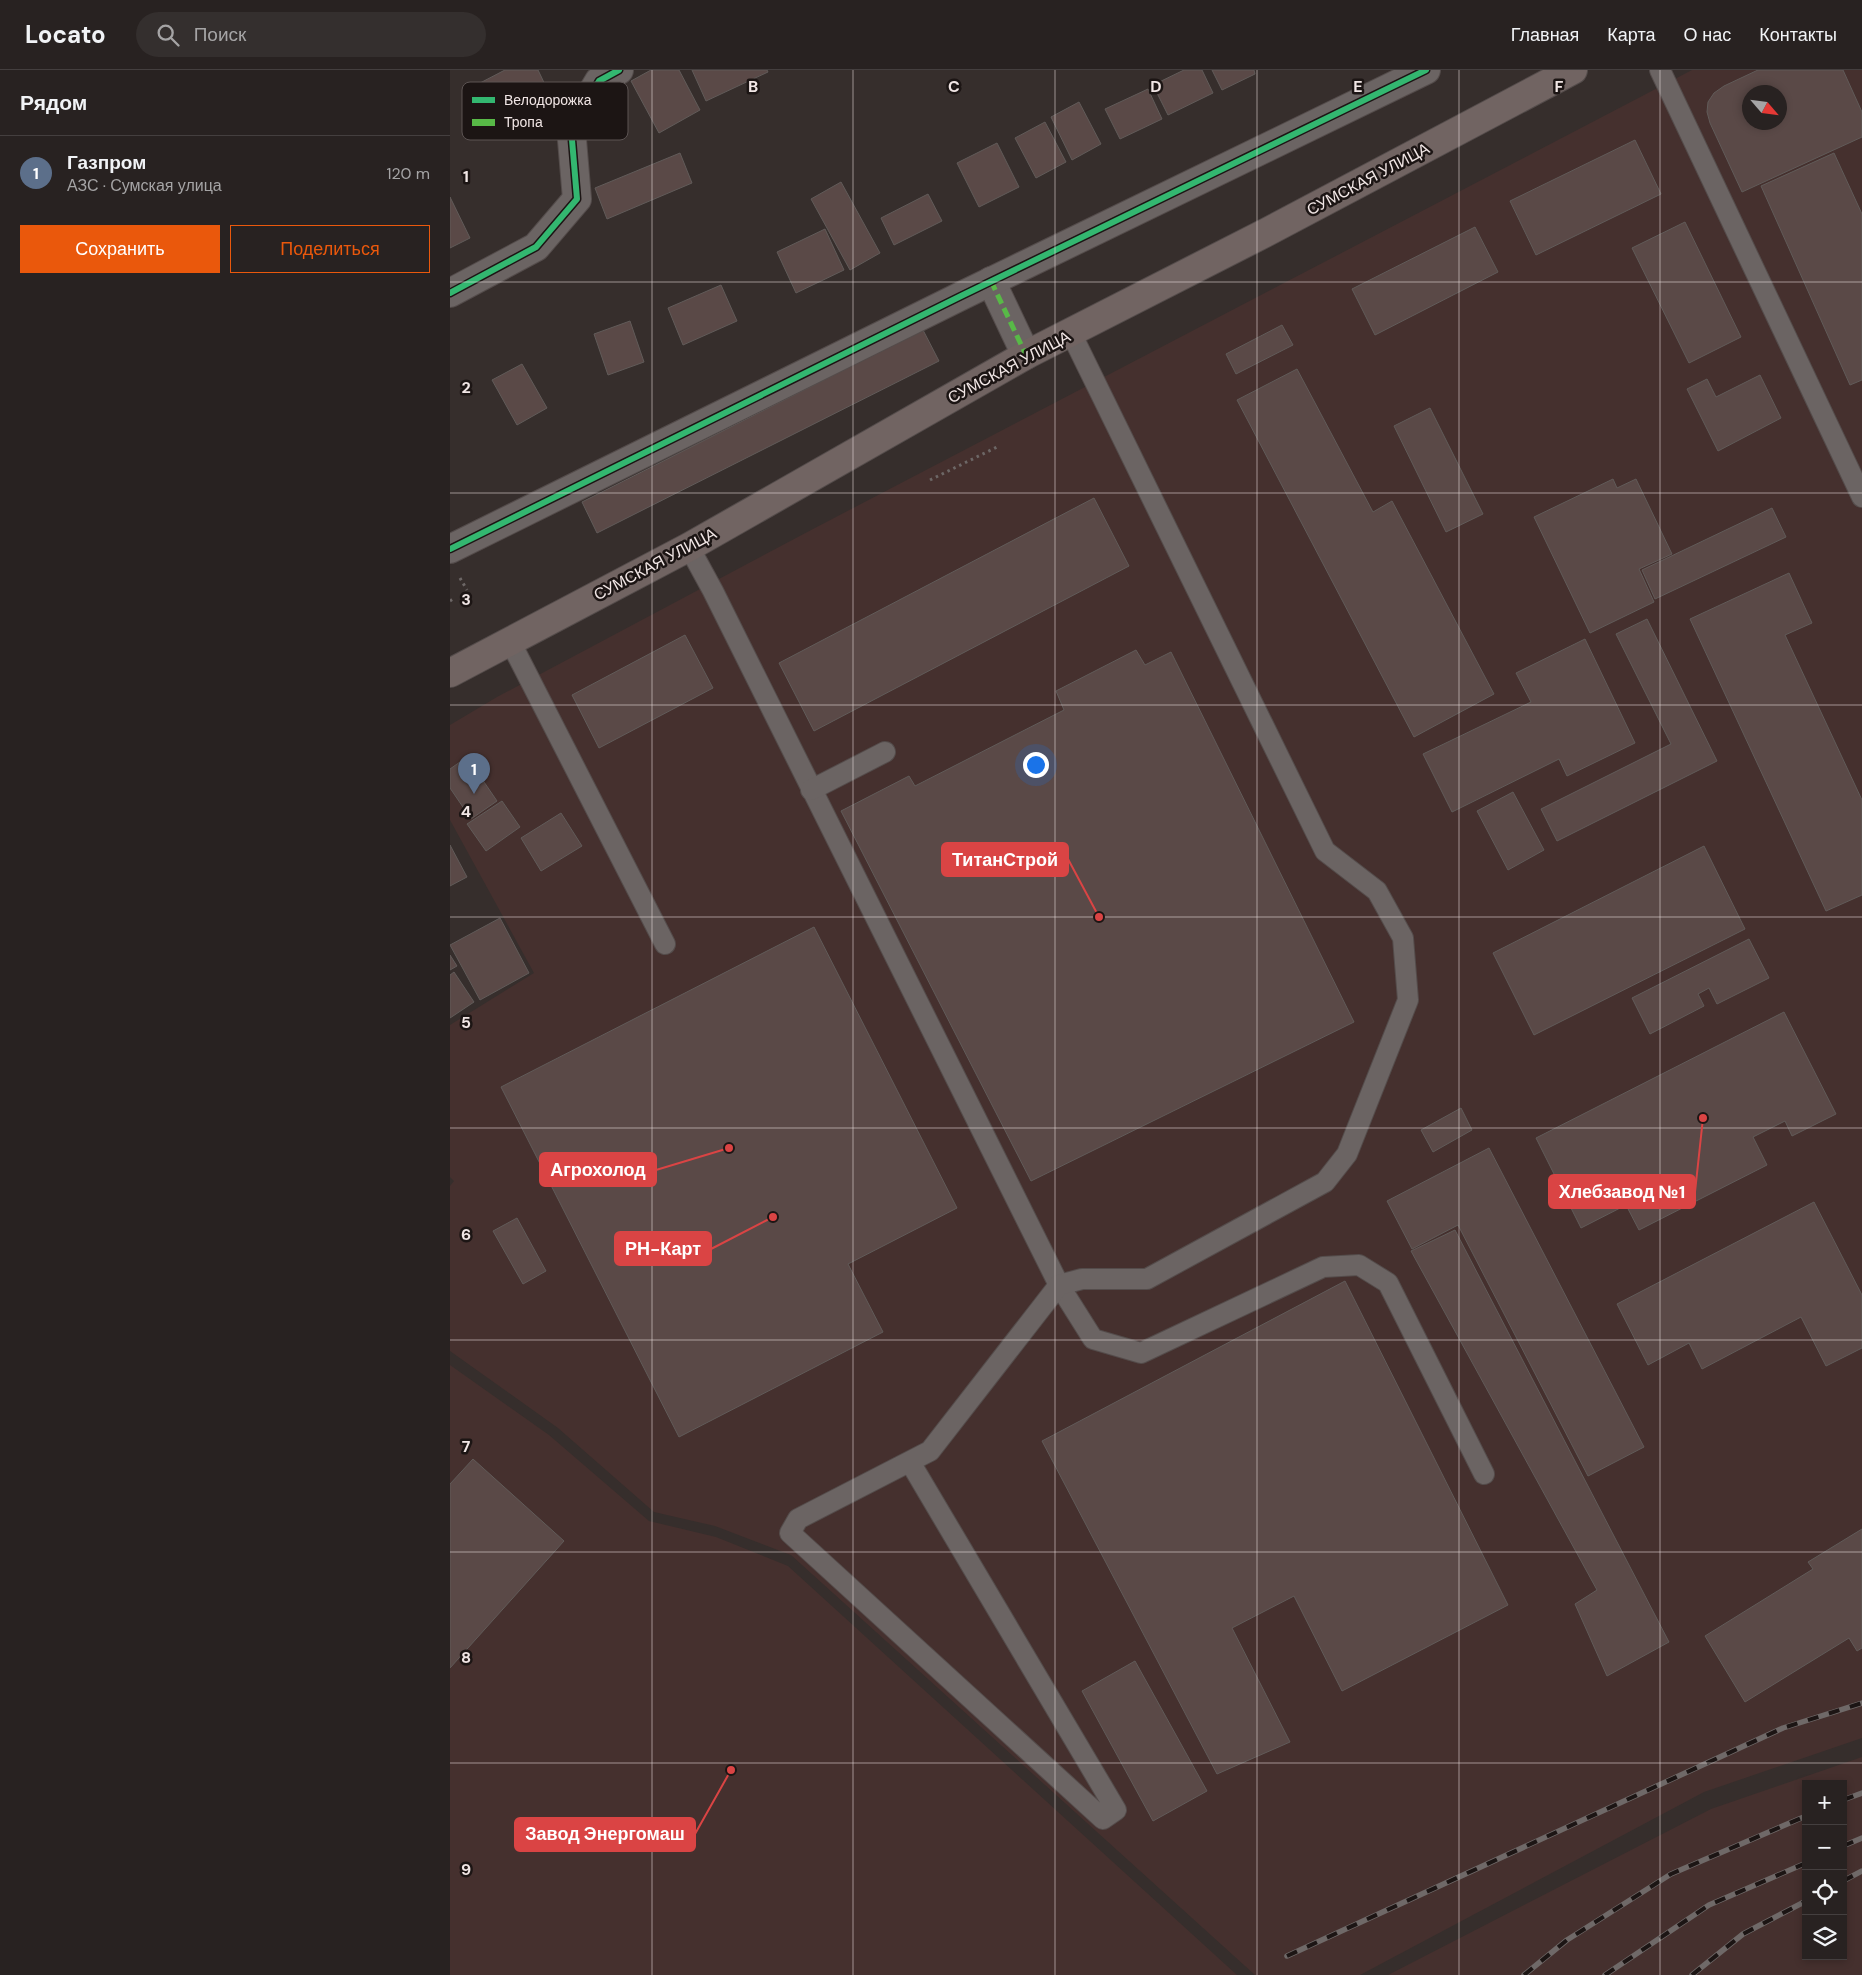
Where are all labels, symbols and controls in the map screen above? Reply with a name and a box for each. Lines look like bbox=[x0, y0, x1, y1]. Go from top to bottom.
search box bbox=[136, 12, 486, 57]
text: Locato bbox=[25, 19, 106, 50]
icon: search bbox=[154, 21, 182, 49]
text: Поиск bbox=[194, 22, 246, 47]
text: Главная bbox=[1511, 23, 1579, 47]
text: Карта bbox=[1607, 23, 1656, 47]
text: О нас bbox=[1684, 23, 1731, 47]
text: Контакты bbox=[1759, 23, 1837, 47]
text: B bbox=[748, 76, 758, 97]
text: C bbox=[948, 76, 960, 97]
text: D bbox=[1150, 76, 1162, 97]
text: E bbox=[1353, 76, 1363, 97]
text: F bbox=[1555, 76, 1564, 97]
legend bbox=[462, 82, 628, 140]
north arrow bbox=[1742, 85, 1787, 130]
text: Рядом bbox=[20, 89, 87, 117]
text: Велодорожка bbox=[504, 91, 592, 109]
text: Тропа bbox=[504, 113, 543, 131]
street label: СУМСКАЯ УЛИЦА bbox=[1303, 138, 1433, 220]
text: Газпром bbox=[67, 150, 146, 175]
text: 1 bbox=[33, 163, 39, 184]
text: 120 m bbox=[386, 163, 430, 184]
text: 1 bbox=[463, 166, 469, 187]
text: АЗС · Сумская улица bbox=[67, 175, 222, 196]
button: Сохранить bbox=[20, 225, 220, 273]
button: Поделиться bbox=[230, 225, 430, 273]
street label: СУМСКАЯ УЛИЦА bbox=[944, 326, 1074, 408]
text: 2 bbox=[461, 377, 471, 398]
street label: СУМСКАЯ УЛИЦА bbox=[590, 523, 720, 605]
text: 3 bbox=[461, 589, 471, 610]
your location bbox=[1023, 752, 1049, 778]
pin: 1 bbox=[458, 753, 490, 794]
text: 4 bbox=[461, 801, 471, 822]
callout: ТитанСтрой bbox=[942, 843, 1068, 876]
text: ТитанСтрой bbox=[952, 848, 1058, 872]
text: 5 bbox=[461, 1012, 471, 1033]
callout: Агрохолод bbox=[540, 1153, 656, 1186]
text: Агрохолод bbox=[550, 1158, 646, 1182]
callout: Хлебзавод №1 bbox=[1549, 1175, 1695, 1208]
text: Хлебзавод №1 bbox=[1559, 1180, 1685, 1204]
text: 6 bbox=[461, 1224, 471, 1245]
callout: РН-Карт bbox=[615, 1232, 711, 1265]
text: РН-Карт bbox=[625, 1237, 701, 1261]
text: 7 bbox=[462, 1436, 471, 1457]
text: 8 bbox=[461, 1647, 471, 1668]
map controls bbox=[1802, 1780, 1847, 1960]
button: + bbox=[1802, 1780, 1847, 1825]
callout: Завод Энергомаш bbox=[515, 1818, 695, 1851]
text: Завод Энергомаш bbox=[525, 1822, 685, 1846]
button: − bbox=[1802, 1825, 1847, 1870]
text: 9 bbox=[461, 1859, 471, 1880]
button: locate bbox=[1802, 1870, 1847, 1915]
button: layers bbox=[1802, 1915, 1847, 1960]

